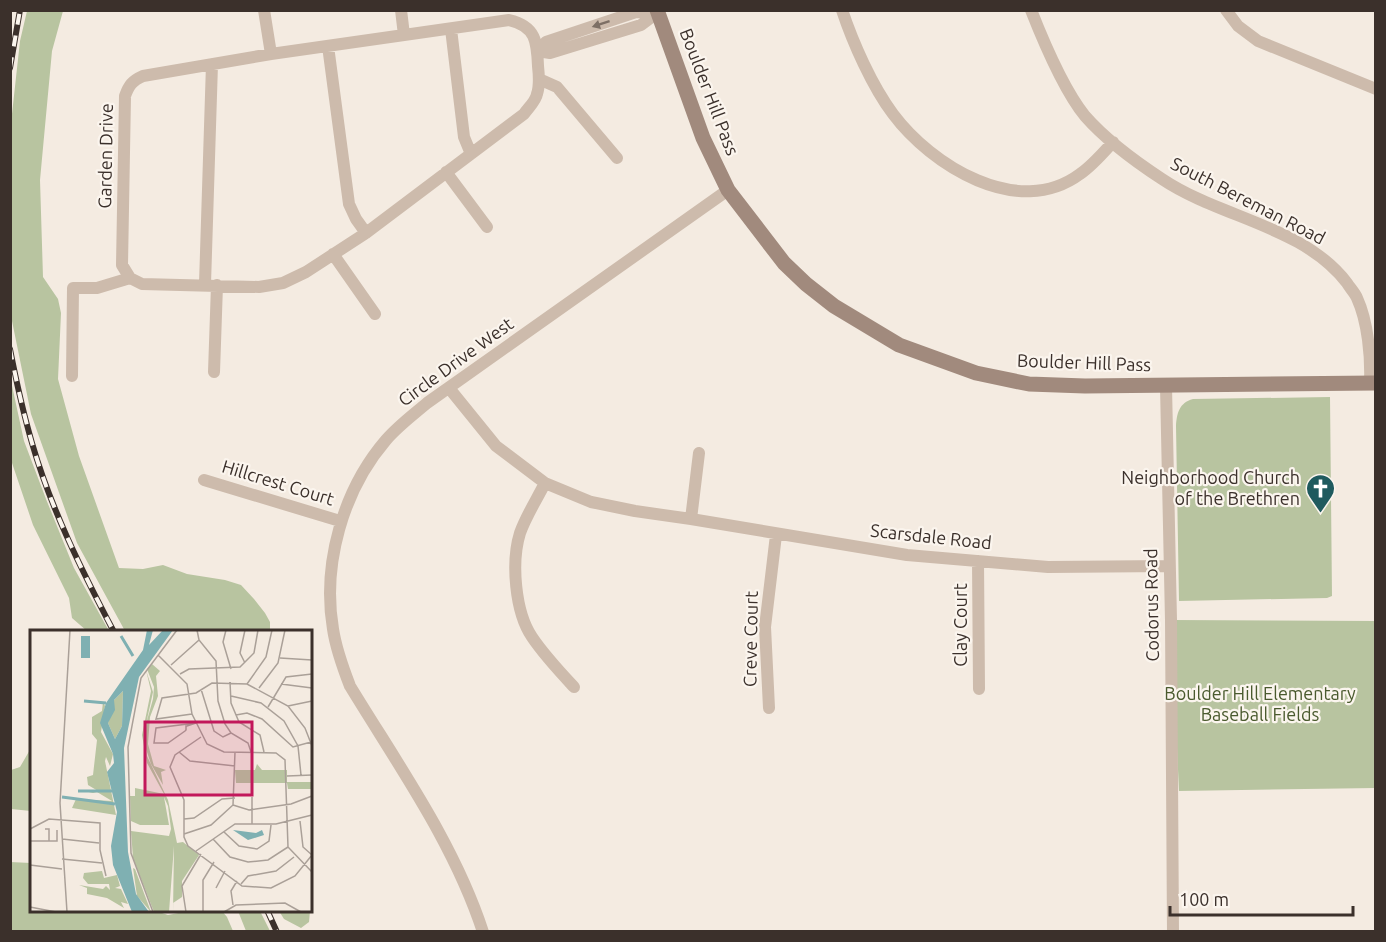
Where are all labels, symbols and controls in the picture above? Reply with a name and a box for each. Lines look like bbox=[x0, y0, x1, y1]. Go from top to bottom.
one-way arrow bbox=[592, 20, 610, 30]
street label: Boulder Hill Pass bbox=[677, 25, 743, 158]
street label: Garden Drive bbox=[94, 103, 116, 209]
street label: South Bereman Road bbox=[1168, 152, 1329, 248]
street label: Circle Drive West bbox=[394, 313, 517, 410]
street label: Boulder Hill Pass bbox=[1017, 350, 1152, 374]
street label: Hillcrest Court bbox=[220, 455, 337, 509]
place label: Neighborhood Church of the Brethren bbox=[1121, 467, 1300, 508]
church icon: Neighborhood Church of the Brethren bbox=[1305, 472, 1337, 514]
street label: Scarsdale Road bbox=[870, 520, 993, 552]
street label: Codorus Road bbox=[1140, 548, 1162, 662]
street label: Clay Court bbox=[950, 583, 970, 667]
street label: Creve Court bbox=[739, 591, 761, 687]
inset map bbox=[30, 630, 312, 912]
park label: Boulder Hill Elementary Baseball Fields bbox=[1164, 683, 1356, 724]
scale bar bbox=[1170, 879, 1353, 917]
text: 100 m bbox=[1179, 889, 1229, 909]

